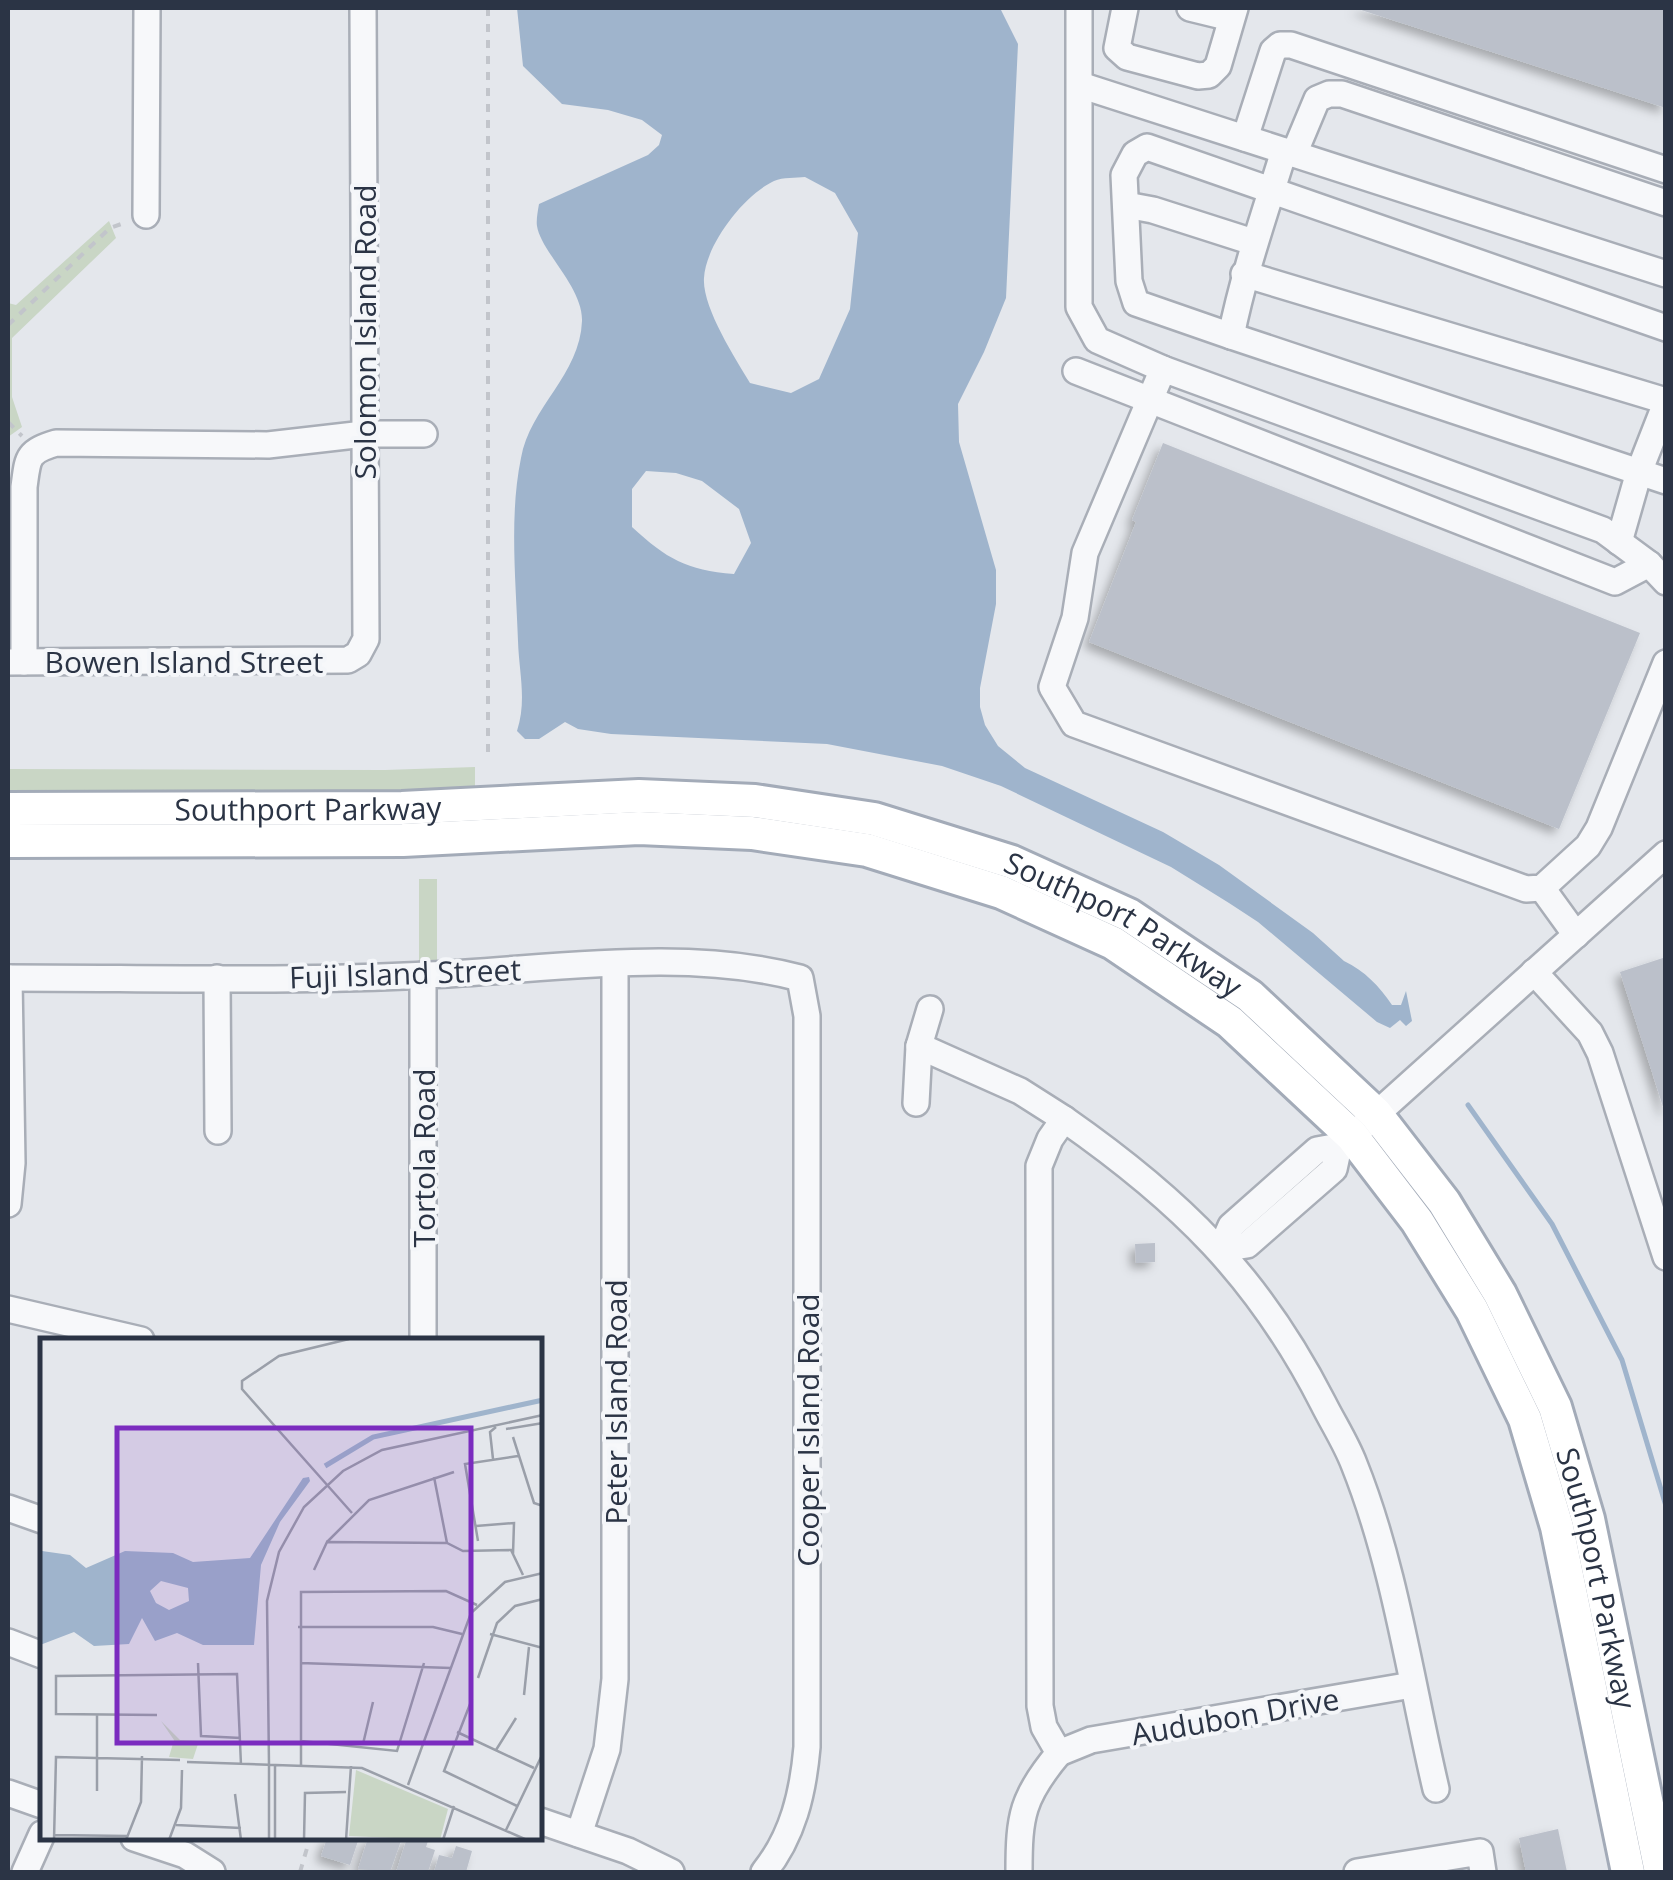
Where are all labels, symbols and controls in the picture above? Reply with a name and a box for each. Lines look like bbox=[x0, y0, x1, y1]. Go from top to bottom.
street label: Solomon Island Road bbox=[344, 184, 385, 480]
street label: Bowen Island Street bbox=[45, 641, 323, 682]
street label: Southport Parkway bbox=[175, 785, 443, 829]
street label: Southport Parkway bbox=[998, 841, 1251, 1006]
street label: Fuji Island Street bbox=[288, 948, 522, 998]
street label: Tortola Road bbox=[403, 1068, 444, 1248]
street label: Peter Island Road bbox=[595, 1279, 636, 1525]
street label: Cooper Island Road bbox=[787, 1293, 828, 1567]
inset map bbox=[40, 1338, 542, 1840]
street label: Southport Parkway bbox=[1547, 1442, 1647, 1713]
street label: Audubon Drive bbox=[1128, 1678, 1342, 1754]

